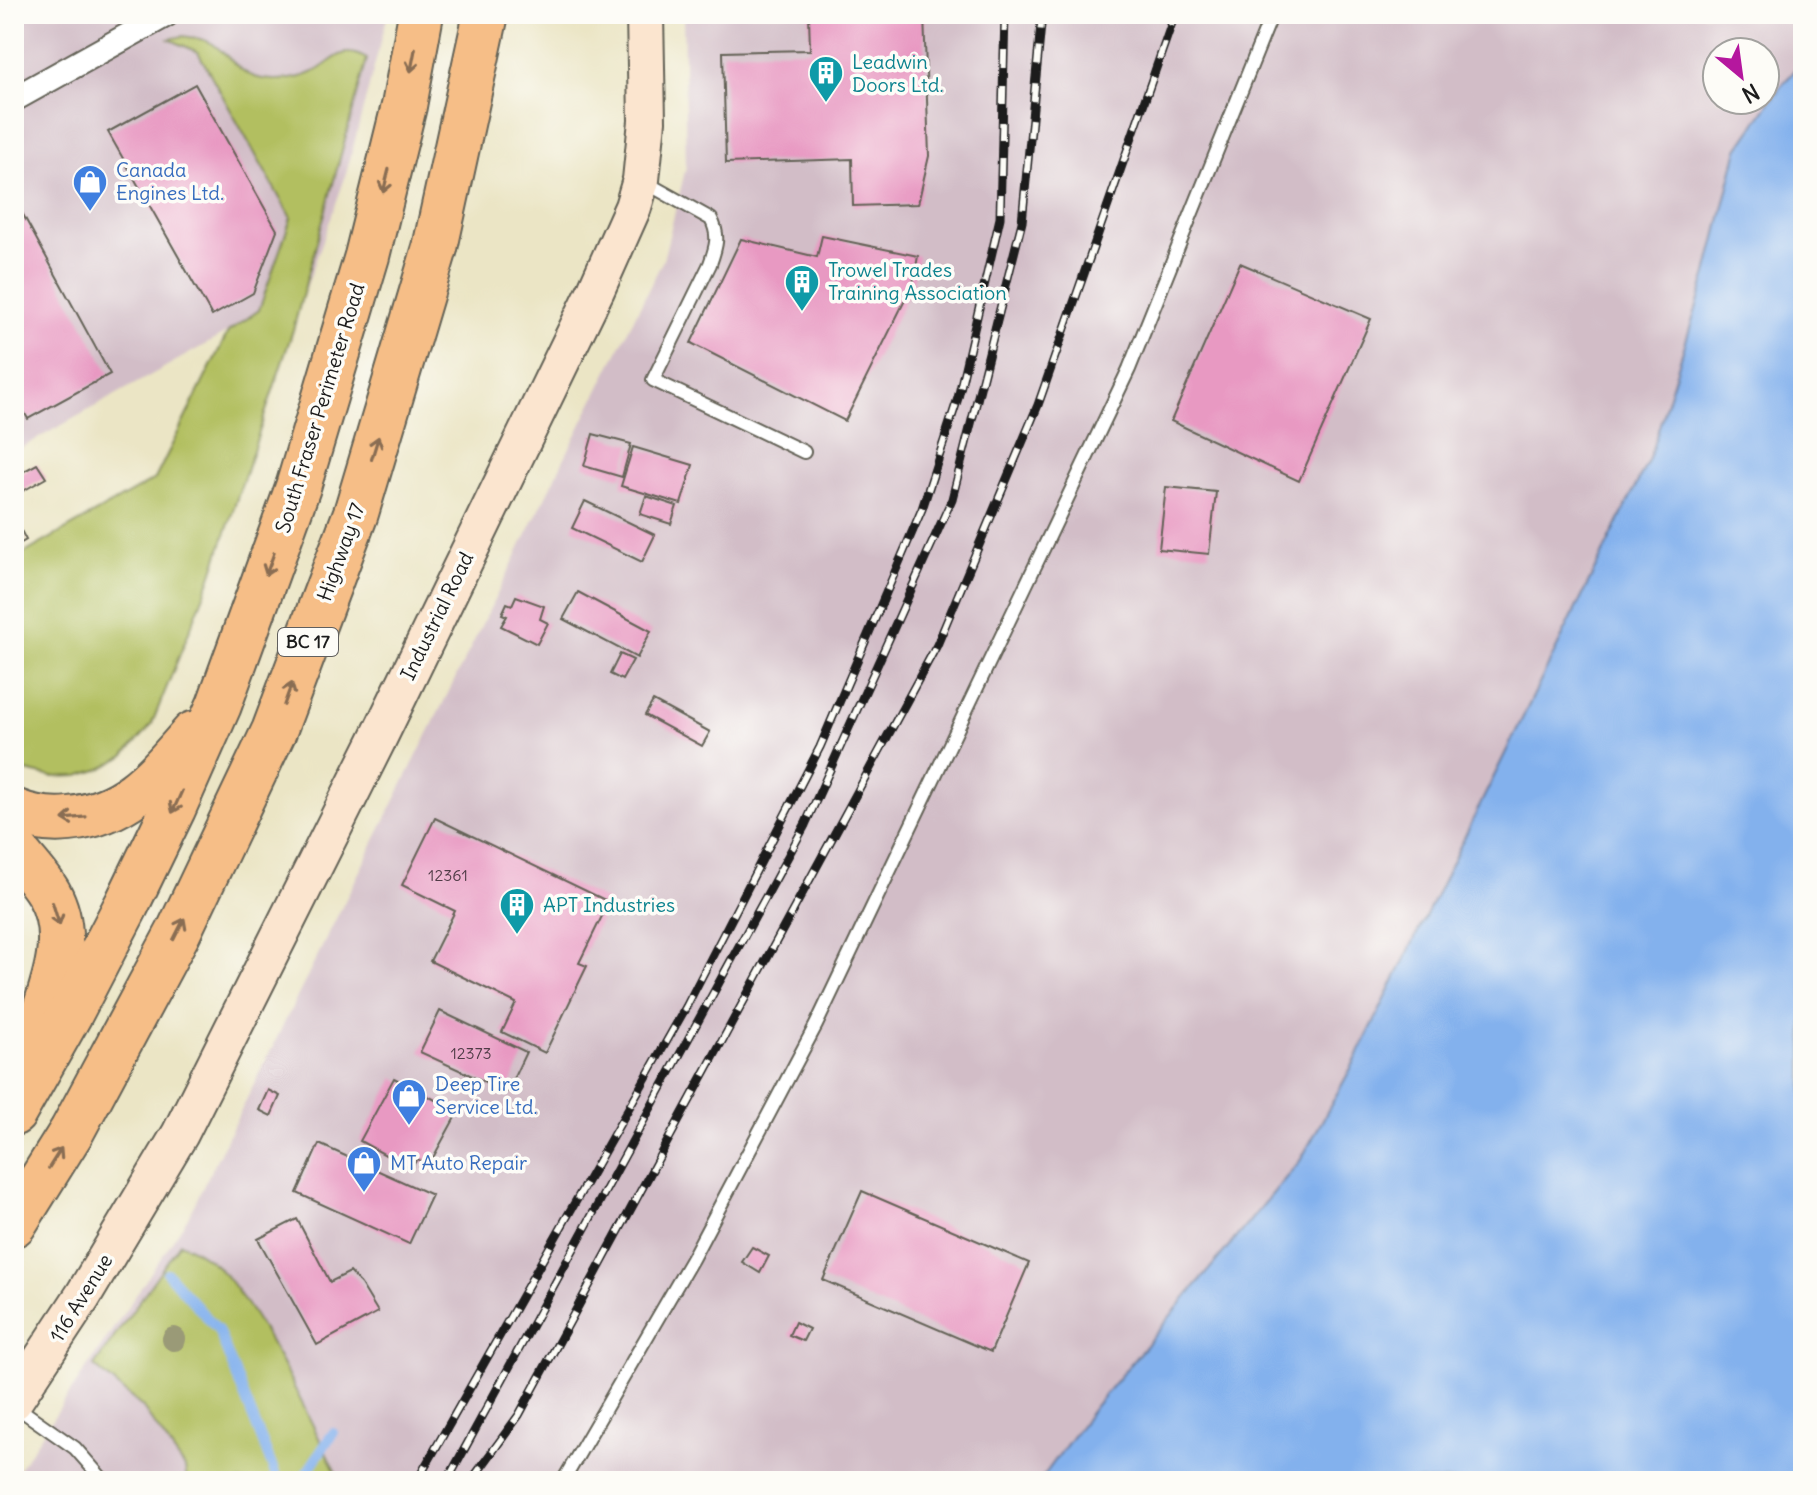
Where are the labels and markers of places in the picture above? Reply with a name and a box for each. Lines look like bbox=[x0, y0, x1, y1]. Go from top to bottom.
place label: Leadwin Doors Ltd. bbox=[852, 49, 944, 97]
building icon: Leadwin Doors Ltd. bbox=[807, 54, 845, 104]
place label: Canada Engines Ltd. bbox=[116, 157, 224, 205]
shop icon: Canada Engines Ltd. bbox=[71, 163, 109, 213]
place label: Trowel Trades Training Association bbox=[828, 257, 1007, 305]
building icon: Trowel Trades Training Association bbox=[783, 263, 821, 313]
building icon: APT Industries bbox=[498, 886, 536, 936]
place label: APT Industries bbox=[543, 892, 675, 917]
place label: Deep Tire Service Ltd. bbox=[435, 1071, 538, 1119]
shop icon: Deep Tire Service Ltd. bbox=[390, 1077, 428, 1127]
shop icon: MT Auto Repair bbox=[345, 1144, 383, 1194]
place label: MT Auto Repair bbox=[390, 1150, 527, 1175]

